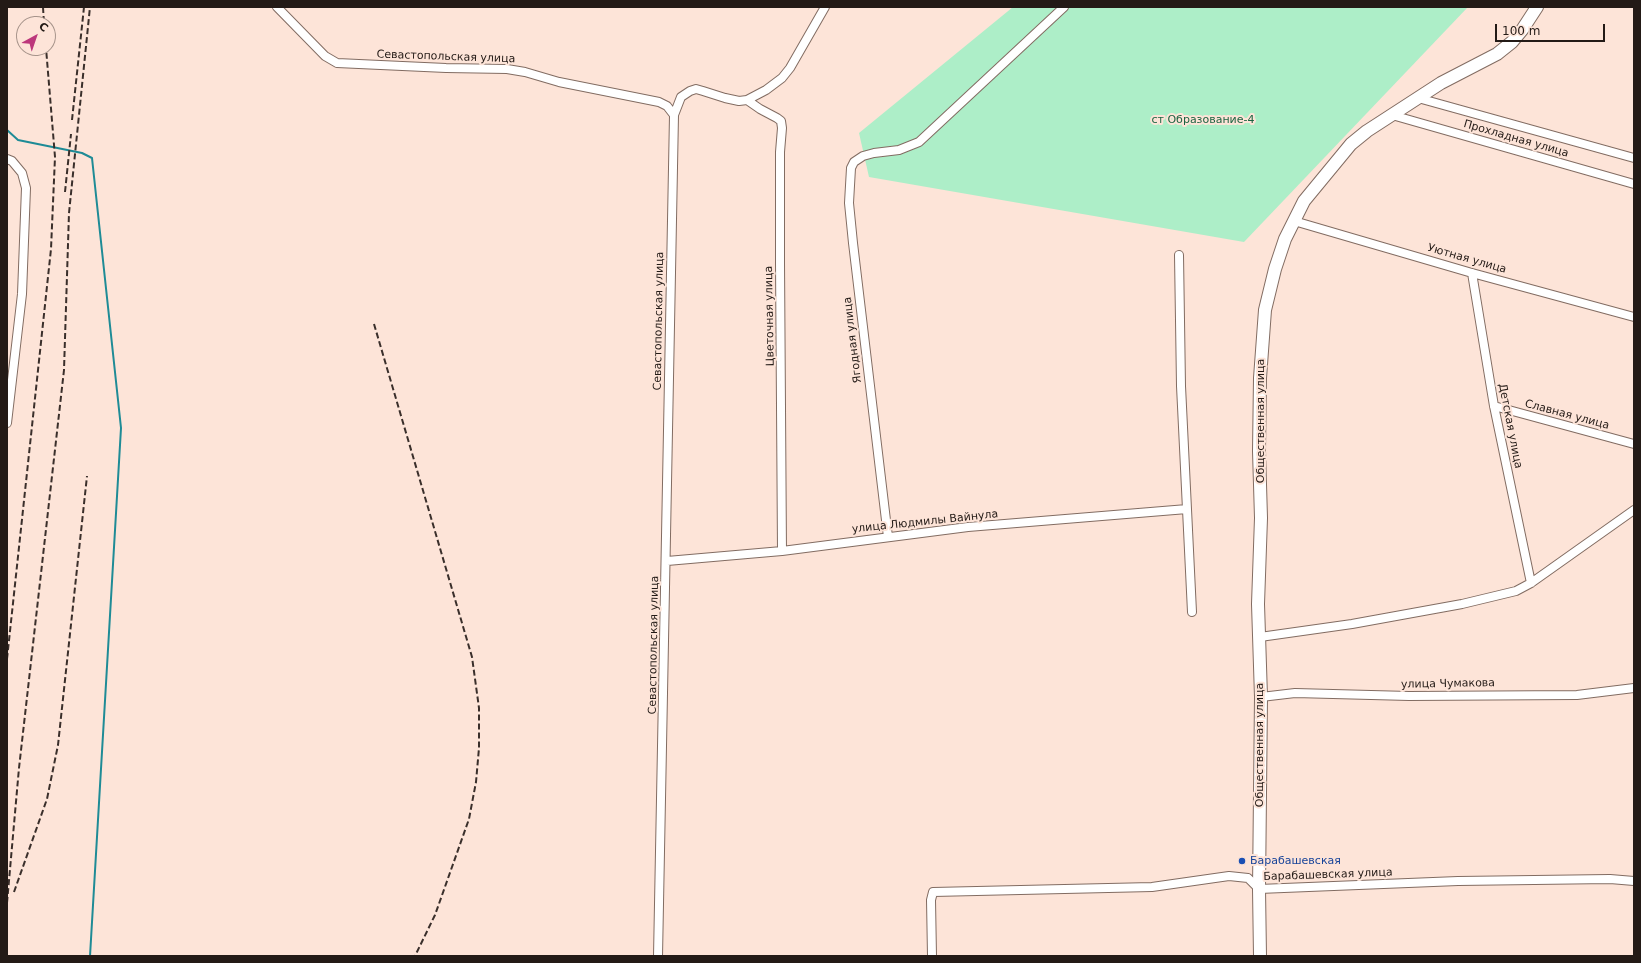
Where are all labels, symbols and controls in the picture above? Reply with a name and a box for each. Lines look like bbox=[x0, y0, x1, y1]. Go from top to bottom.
north arrow bbox=[16, 16, 56, 56]
scale bar bbox=[1497, 16, 1607, 42]
text: С bbox=[36, 20, 51, 35]
text: 100 m bbox=[1502, 24, 1540, 38]
street label: Севастопольская улица bbox=[376, 48, 516, 66]
park label: ст Образование-4 bbox=[1152, 113, 1254, 127]
street label: Прохладная улица bbox=[1462, 118, 1570, 160]
street label: Уютная улица bbox=[1426, 241, 1508, 277]
street label: Севастопольская улица bbox=[651, 252, 667, 390]
street label: Цветочная улица bbox=[763, 266, 777, 366]
street label: Ягодная улица bbox=[841, 296, 865, 384]
street label: Общественная улица bbox=[1254, 359, 1268, 483]
street label: Детская улица bbox=[1495, 382, 1525, 470]
street label: Славная улица bbox=[1523, 397, 1611, 433]
street label: улица Людмилы Вайнула bbox=[851, 508, 999, 536]
street label: Севастопольская улица bbox=[646, 576, 662, 714]
street label: улица Чумакова bbox=[1401, 677, 1495, 691]
street label: Общественная улица bbox=[1253, 683, 1267, 807]
place label: Барабашевская bbox=[1250, 854, 1341, 868]
marker: Барабашевская bbox=[1237, 856, 1247, 866]
street label: Барабашевская улица bbox=[1263, 866, 1393, 884]

